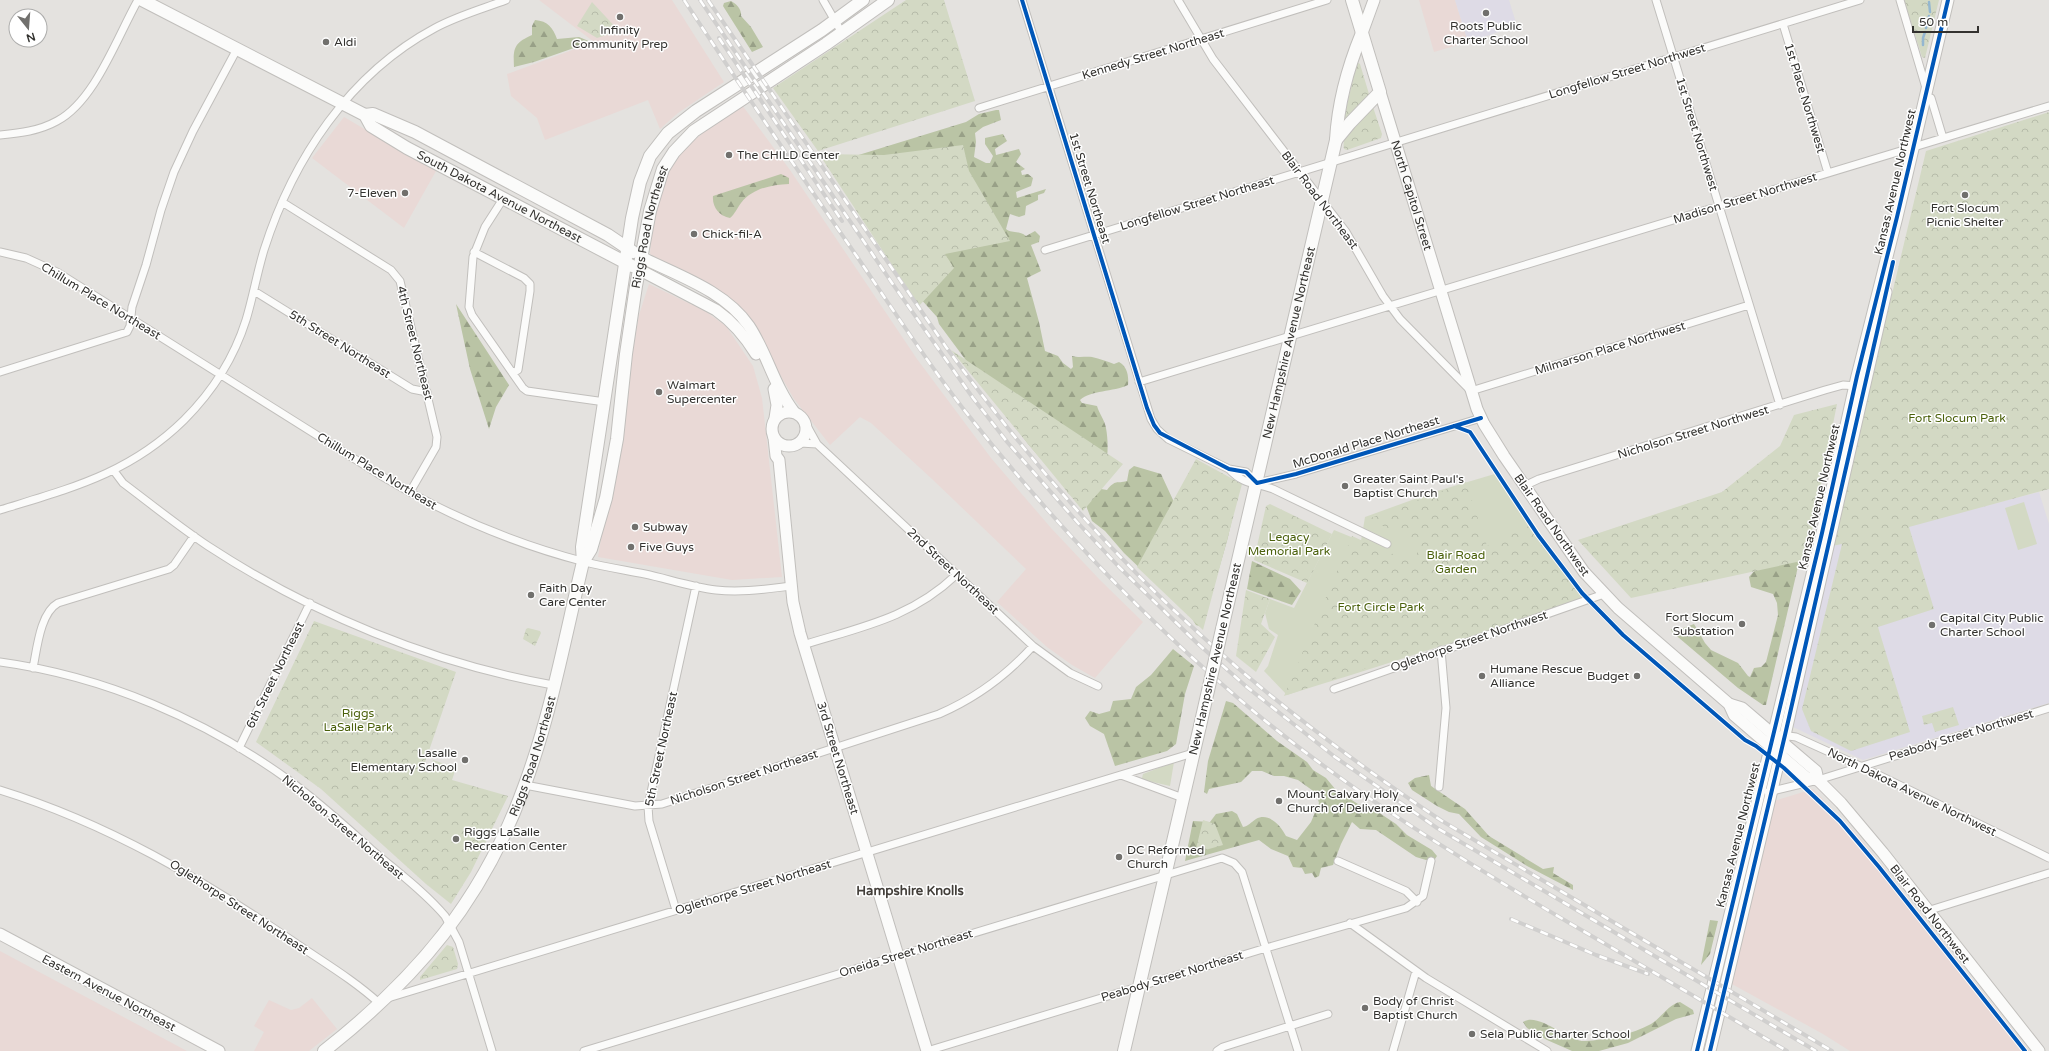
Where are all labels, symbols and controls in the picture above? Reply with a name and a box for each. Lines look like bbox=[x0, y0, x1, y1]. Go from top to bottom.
north arrow bbox=[8, 8, 48, 48]
marker: Roots Public Charter School bbox=[1481, 8, 1491, 18]
scale bar bbox=[1913, 8, 1978, 34]
marker: Infinity Community Prep bbox=[615, 12, 625, 22]
text: 50 m bbox=[1919, 15, 1948, 29]
place label: Roots Public Charter School bbox=[1444, 19, 1528, 47]
place label: Infinity Community Prep bbox=[572, 23, 668, 51]
street label: Kennedy Street Northeast bbox=[1080, 26, 1226, 82]
text: N bbox=[25, 30, 37, 45]
place label: Aldi bbox=[334, 35, 356, 49]
marker: Aldi bbox=[321, 37, 331, 47]
street label: Longfellow Street Northwest bbox=[1547, 40, 1707, 102]
street label: 1st Place Northwest bbox=[1782, 41, 1829, 155]
street label: 1st Street Northwest bbox=[1673, 76, 1721, 193]
street label: Kansas Avenue Northwest bbox=[1871, 107, 1919, 256]
street label: 1st Street Northeast bbox=[1066, 131, 1114, 246]
street label: North Capitol Street bbox=[1388, 139, 1435, 252]
street label: South Dakota Avenue Northeast bbox=[415, 148, 585, 246]
place label: The CHILD Center bbox=[737, 148, 840, 162]
street label: Blair Road Northeast bbox=[1279, 148, 1362, 252]
marker: The CHILD Center bbox=[724, 150, 734, 160]
street label: Riggs Road Northeast bbox=[629, 162, 671, 290]
street label: Madison Street Northwest bbox=[1671, 169, 1819, 227]
street label: Longfellow Street Northeast bbox=[1118, 173, 1276, 233]
place label: 7-Eleven bbox=[347, 186, 397, 200]
marker: 7-Eleven bbox=[400, 188, 410, 198]
marker: Fort Slocum Picnic Shelter bbox=[1960, 190, 1970, 200]
place label: Fort Slocum Picnic Shelter bbox=[1926, 201, 2004, 229]
place label: Chick-fil-A bbox=[702, 227, 762, 241]
marker: Chick-fil-A bbox=[689, 229, 699, 239]
street label: New Hampshire Avenue Northeast bbox=[1260, 245, 1318, 440]
street label: Chillum Place Northeast bbox=[39, 260, 164, 343]
street label: 4th Street Northeast bbox=[394, 285, 436, 402]
street label: 5th Street Northeast bbox=[287, 307, 394, 381]
street label: Milmarson Place Northwest bbox=[1533, 318, 1687, 378]
place label: Walmart Supercenter bbox=[667, 378, 737, 406]
marker: Walmart Supercenter bbox=[654, 387, 664, 397]
street label: Nicholson Street Northwest bbox=[1616, 402, 1771, 462]
park label: Fort Slocum Park bbox=[1908, 411, 2006, 425]
street label: McDonald Place Northeast bbox=[1291, 413, 1441, 471]
street label: Kansas Avenue Northwest bbox=[1795, 422, 1843, 571]
street label: Chillum Place Northeast bbox=[315, 430, 440, 513]
street label: Blair Road Northwest bbox=[1511, 471, 1593, 579]
place label: Greater Saint Paul's Baptist Church bbox=[1353, 472, 1464, 500]
marker: Greater Saint Paul's Baptist Church bbox=[1340, 481, 1350, 491]
place label: Subway bbox=[643, 520, 688, 534]
marker: Subway bbox=[630, 522, 640, 532]
street label: 2nd Street Northeast bbox=[904, 525, 1002, 617]
park label: Legacy Memorial Park bbox=[1248, 530, 1331, 558]
place label: Five Guys bbox=[639, 540, 694, 554]
marker: Five Guys bbox=[626, 542, 636, 552]
park label: Blair Road Garden bbox=[1427, 548, 1485, 576]
street label: New Hampshire Avenue Northeast bbox=[1186, 561, 1244, 756]
place label: Faith Day Care Center bbox=[539, 581, 607, 609]
marker: Faith Day Care Center bbox=[526, 590, 536, 600]
park label: Fort Circle Park bbox=[1337, 600, 1425, 614]
street label: Oglethorpe Street Northwest bbox=[1389, 607, 1550, 675]
place label: Fort Slocum Substation bbox=[1665, 610, 1734, 638]
place label: Capital City Public Charter School bbox=[1940, 611, 2044, 639]
street label: 6th Street Northeast bbox=[243, 619, 307, 731]
marker: Fort Slocum Substation bbox=[1737, 619, 1747, 629]
marker: Capital City Public Charter School bbox=[1927, 620, 1937, 630]
place label: Humane Rescue Alliance bbox=[1490, 662, 1583, 690]
place label: Budget bbox=[1587, 669, 1629, 683]
marker: Humane Rescue Alliance bbox=[1477, 671, 1487, 681]
marker: Budget bbox=[1632, 671, 1642, 681]
street label: 5th Street Northeast bbox=[642, 690, 680, 808]
street label: Riggs Road Northeast bbox=[506, 694, 559, 819]
street label: 3rd Street Northeast bbox=[814, 700, 862, 816]
park label: Riggs LaSalle Park bbox=[323, 706, 393, 734]
street label: Peabody Street Northwest bbox=[1887, 706, 2035, 764]
street label: North Dakota Avenue Northwest bbox=[1825, 745, 1999, 839]
place label: Lasalle Elementary School bbox=[350, 746, 457, 774]
street label: Nicholson Street Northeast bbox=[668, 746, 820, 808]
marker: Lasalle Elementary School bbox=[460, 755, 470, 765]
street label: Kansas Avenue Northwest bbox=[1713, 761, 1763, 909]
street label: Nicholson Street Northeast bbox=[279, 772, 407, 882]
place label: Mount Calvary Holy Church of Deliverance bbox=[1287, 787, 1413, 815]
marker: Mount Calvary Holy Church of Deliverance bbox=[1274, 796, 1284, 806]
place label: Riggs LaSalle Recreation Center bbox=[464, 825, 567, 853]
marker: Riggs LaSalle Recreation Center bbox=[451, 834, 461, 844]
place label: DC Reformed Church bbox=[1127, 843, 1204, 871]
marker: DC Reformed Church bbox=[1114, 852, 1124, 862]
street label: Oglethorpe Street Northeast bbox=[673, 856, 833, 917]
street label: Oglethorpe Street Northeast bbox=[167, 857, 311, 957]
street label: Blair Road Northwest bbox=[1887, 862, 1973, 967]
district label: Hampshire Knolls bbox=[856, 883, 964, 899]
street label: Oneida Street Northeast bbox=[838, 926, 975, 980]
street label: Peabody Street Northeast bbox=[1099, 948, 1245, 1004]
street label: Eastern Avenue Northeast bbox=[40, 952, 179, 1034]
place label: Body of Christ Baptist Church bbox=[1373, 994, 1458, 1022]
marker: Body of Christ Baptist Church bbox=[1360, 1003, 1370, 1013]
place label: Sela Public Charter School bbox=[1480, 1027, 1630, 1041]
marker: Sela Public Charter School bbox=[1467, 1029, 1477, 1039]

